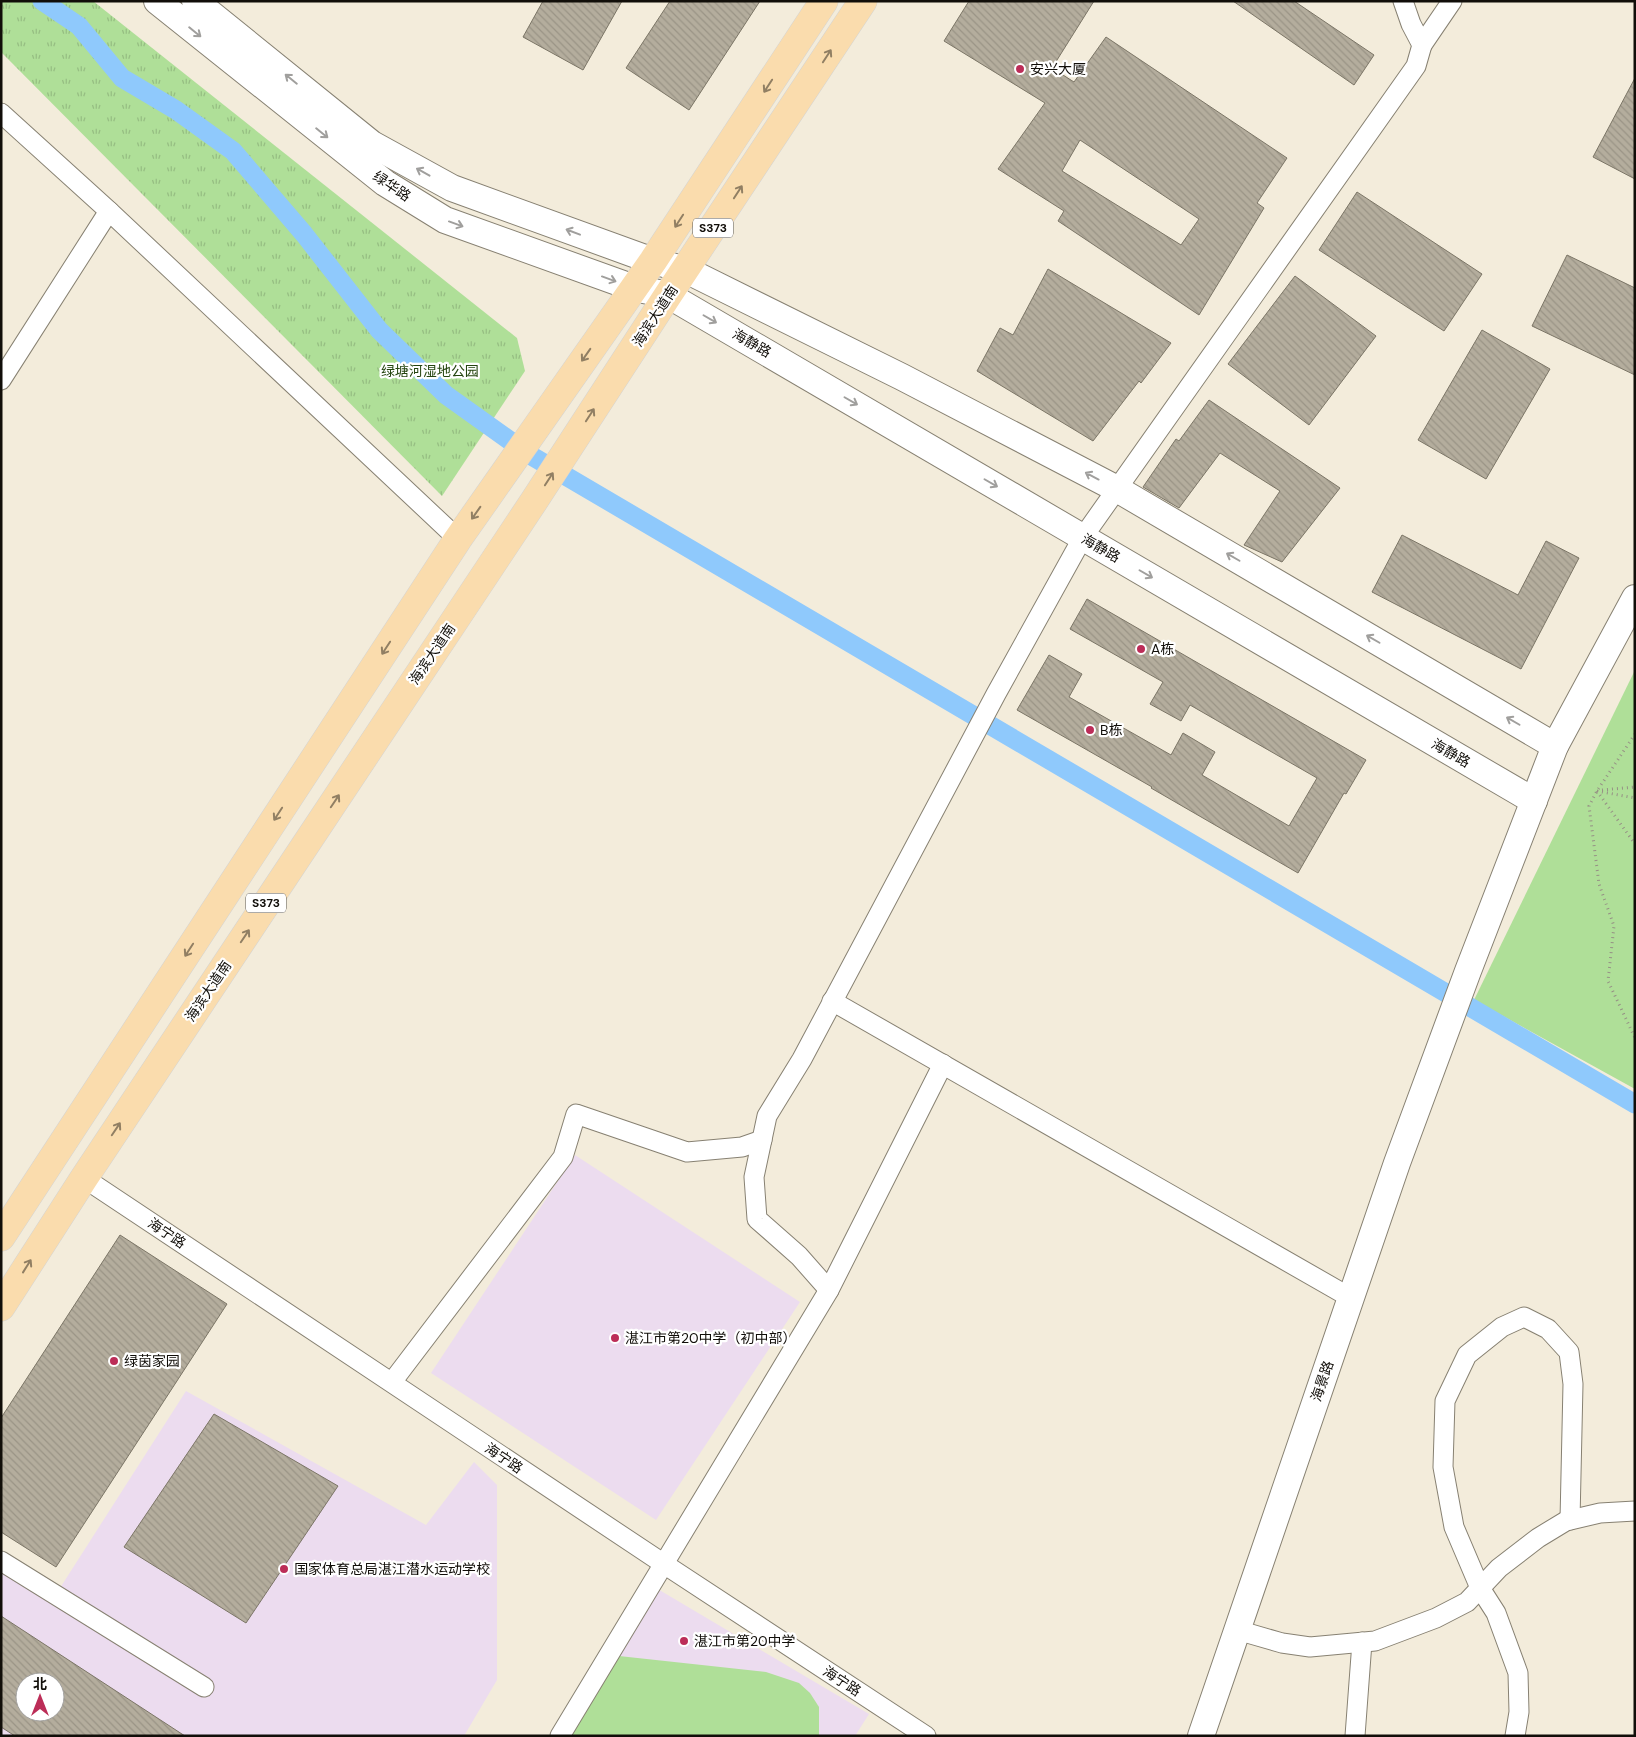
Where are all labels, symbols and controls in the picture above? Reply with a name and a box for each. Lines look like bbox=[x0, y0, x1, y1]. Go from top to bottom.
one-way arrow bbox=[188, 26, 201, 37]
one-way arrow bbox=[822, 49, 832, 63]
place label: 安兴大厦 bbox=[1030, 60, 1086, 78]
marker: 安兴大厦 bbox=[1014, 63, 1026, 75]
one-way arrow bbox=[284, 73, 297, 84]
one-way arrow bbox=[763, 78, 773, 92]
one-way arrow bbox=[315, 128, 328, 139]
street label: 绿华路 bbox=[370, 167, 414, 205]
one-way arrow bbox=[416, 167, 430, 177]
one-way arrow bbox=[733, 185, 743, 199]
one-way arrow bbox=[674, 214, 684, 228]
road number: S373 bbox=[693, 218, 733, 238]
one-way arrow bbox=[448, 220, 463, 229]
one-way arrow bbox=[566, 227, 582, 236]
one-way arrow bbox=[601, 275, 616, 284]
street label: 海滨大道南 bbox=[628, 282, 682, 350]
one-way arrow bbox=[703, 315, 717, 325]
street label: 海静路 bbox=[729, 325, 775, 361]
one-way arrow bbox=[581, 348, 591, 362]
park label: 绿塘河湿地公园 bbox=[381, 362, 479, 380]
one-way arrow bbox=[843, 397, 857, 407]
one-way arrow bbox=[585, 408, 596, 422]
one-way arrow bbox=[1084, 471, 1099, 481]
one-way arrow bbox=[544, 472, 554, 486]
one-way arrow bbox=[983, 479, 998, 488]
one-way arrow bbox=[471, 506, 481, 520]
street label: 海静路 bbox=[1078, 530, 1124, 566]
one-way arrow bbox=[1226, 552, 1240, 562]
one-way arrow bbox=[1139, 569, 1154, 579]
street label: 海滨大道南 bbox=[405, 620, 459, 688]
one-way arrow bbox=[1366, 634, 1380, 644]
place label: A栋 bbox=[1151, 640, 1174, 658]
one-way arrow bbox=[381, 641, 391, 655]
marker: A栋 bbox=[1135, 643, 1147, 655]
one-way arrow bbox=[1507, 716, 1521, 726]
place label: B栋 bbox=[1100, 721, 1122, 739]
marker: B栋 bbox=[1084, 724, 1096, 736]
street label: 海静路 bbox=[1428, 735, 1474, 771]
one-way arrow bbox=[330, 794, 340, 808]
one-way arrow bbox=[273, 806, 283, 820]
road number: S373 bbox=[246, 894, 286, 912]
one-way arrow bbox=[239, 929, 250, 943]
one-way arrow bbox=[184, 942, 194, 956]
street label: 海滨大道南 bbox=[181, 957, 235, 1025]
one-way arrow bbox=[111, 1123, 121, 1137]
street label: 海宁路 bbox=[145, 1214, 189, 1252]
one-way arrow bbox=[23, 1259, 33, 1273]
place label: 湛江市第20中学（初中部） bbox=[625, 1329, 797, 1347]
marker: 湛江市第20中学（初中部） bbox=[609, 1332, 621, 1344]
place label: 绿茵家园 bbox=[124, 1352, 180, 1370]
marker: 绿茵家园 bbox=[108, 1355, 120, 1367]
street label: 海景路 bbox=[1307, 1358, 1337, 1404]
street label: 海宁路 bbox=[482, 1439, 526, 1477]
place label: 国家体育总局湛江潜水运动学校 bbox=[294, 1560, 490, 1578]
marker: 国家体育总局湛江潜水运动学校 bbox=[278, 1563, 290, 1575]
place label: 湛江市第20中学 bbox=[694, 1632, 796, 1650]
marker: 湛江市第20中学 bbox=[678, 1635, 690, 1647]
street label: 海宁路 bbox=[819, 1662, 865, 1700]
north arrow bbox=[15, 1672, 65, 1722]
text: 北 bbox=[33, 1675, 47, 1693]

